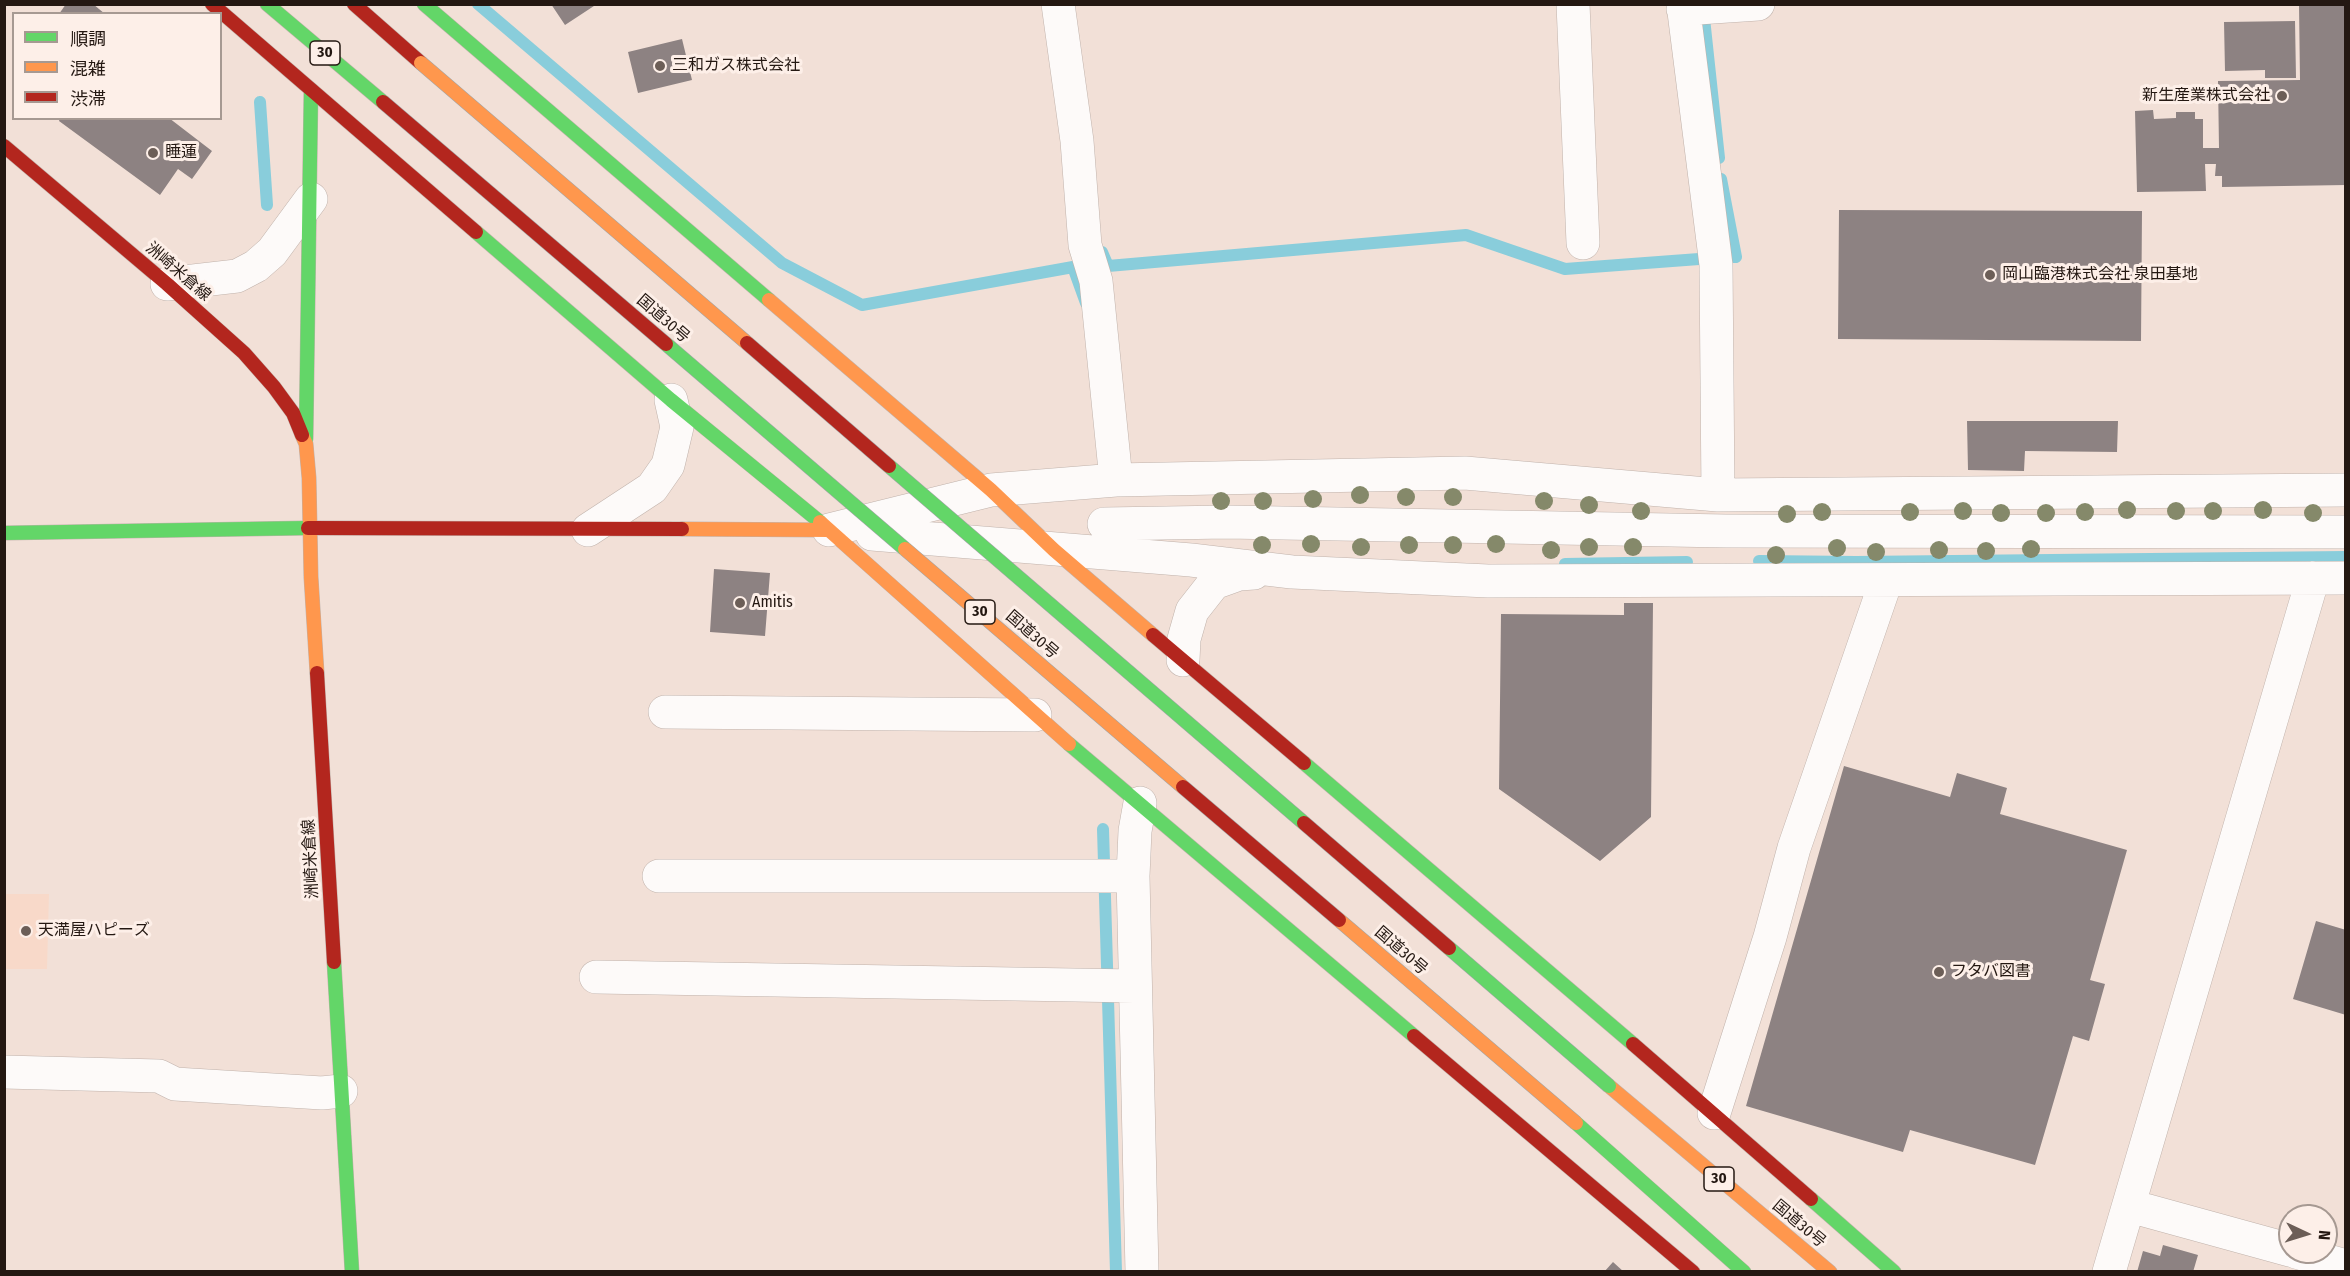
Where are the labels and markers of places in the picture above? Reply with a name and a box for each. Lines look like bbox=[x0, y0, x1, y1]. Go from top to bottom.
place label: 三和ガス株式会社 bbox=[672, 56, 800, 76]
marker: 三和ガス株式会社 bbox=[653, 59, 667, 73]
place label: 新生産業株式会社 bbox=[2142, 86, 2270, 106]
marker: 新生産業株式会社 bbox=[2275, 89, 2289, 103]
place label: 睡蓮 bbox=[165, 143, 197, 163]
marker: 睡蓮 bbox=[146, 146, 160, 160]
place label: 岡山臨港株式会社 泉田基地 bbox=[2002, 265, 2198, 285]
marker: 岡山臨港株式会社 泉田基地 bbox=[1983, 268, 1997, 282]
place label: Amitis bbox=[752, 593, 793, 613]
marker: Amitis bbox=[733, 596, 747, 610]
place label: 天満屋ハピーズ bbox=[38, 921, 150, 941]
marker: 天満屋ハピーズ bbox=[19, 924, 33, 938]
place label: フタバ図書 bbox=[1951, 962, 2031, 982]
marker: フタバ図書 bbox=[1932, 965, 1946, 979]

